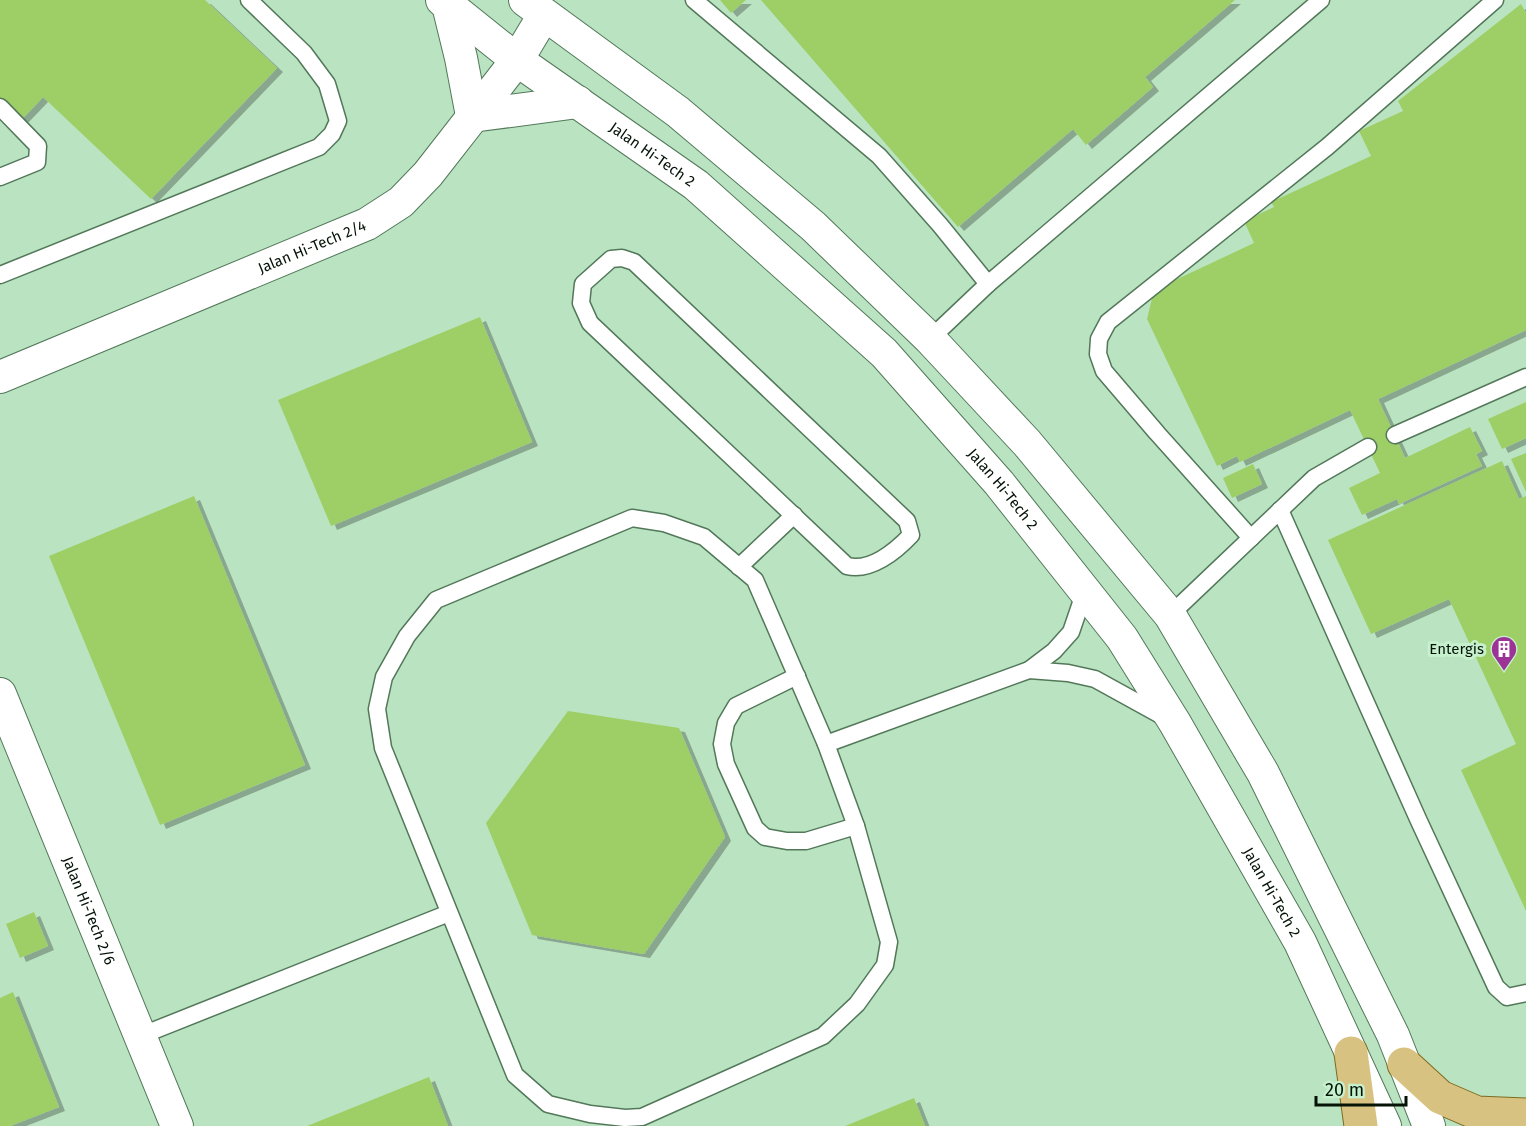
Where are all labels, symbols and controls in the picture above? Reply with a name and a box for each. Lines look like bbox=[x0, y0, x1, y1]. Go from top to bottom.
street label: Jalan Hi-Tech 2 bbox=[606, 118, 698, 190]
street label: Jalan Hi-Tech 2/4 bbox=[255, 216, 369, 277]
street label: Jalan Hi-Tech 2 bbox=[964, 445, 1041, 533]
building icon: Entergis bbox=[1489, 634, 1519, 672]
place label: Entergis bbox=[1429, 640, 1484, 658]
street label: Jalan Hi-Tech 2 bbox=[1239, 844, 1304, 940]
street label: Jalan Hi-Tech 2/6 bbox=[58, 854, 119, 967]
scale bar bbox=[1316, 1069, 1406, 1107]
text: 20 m bbox=[1325, 1079, 1364, 1101]

